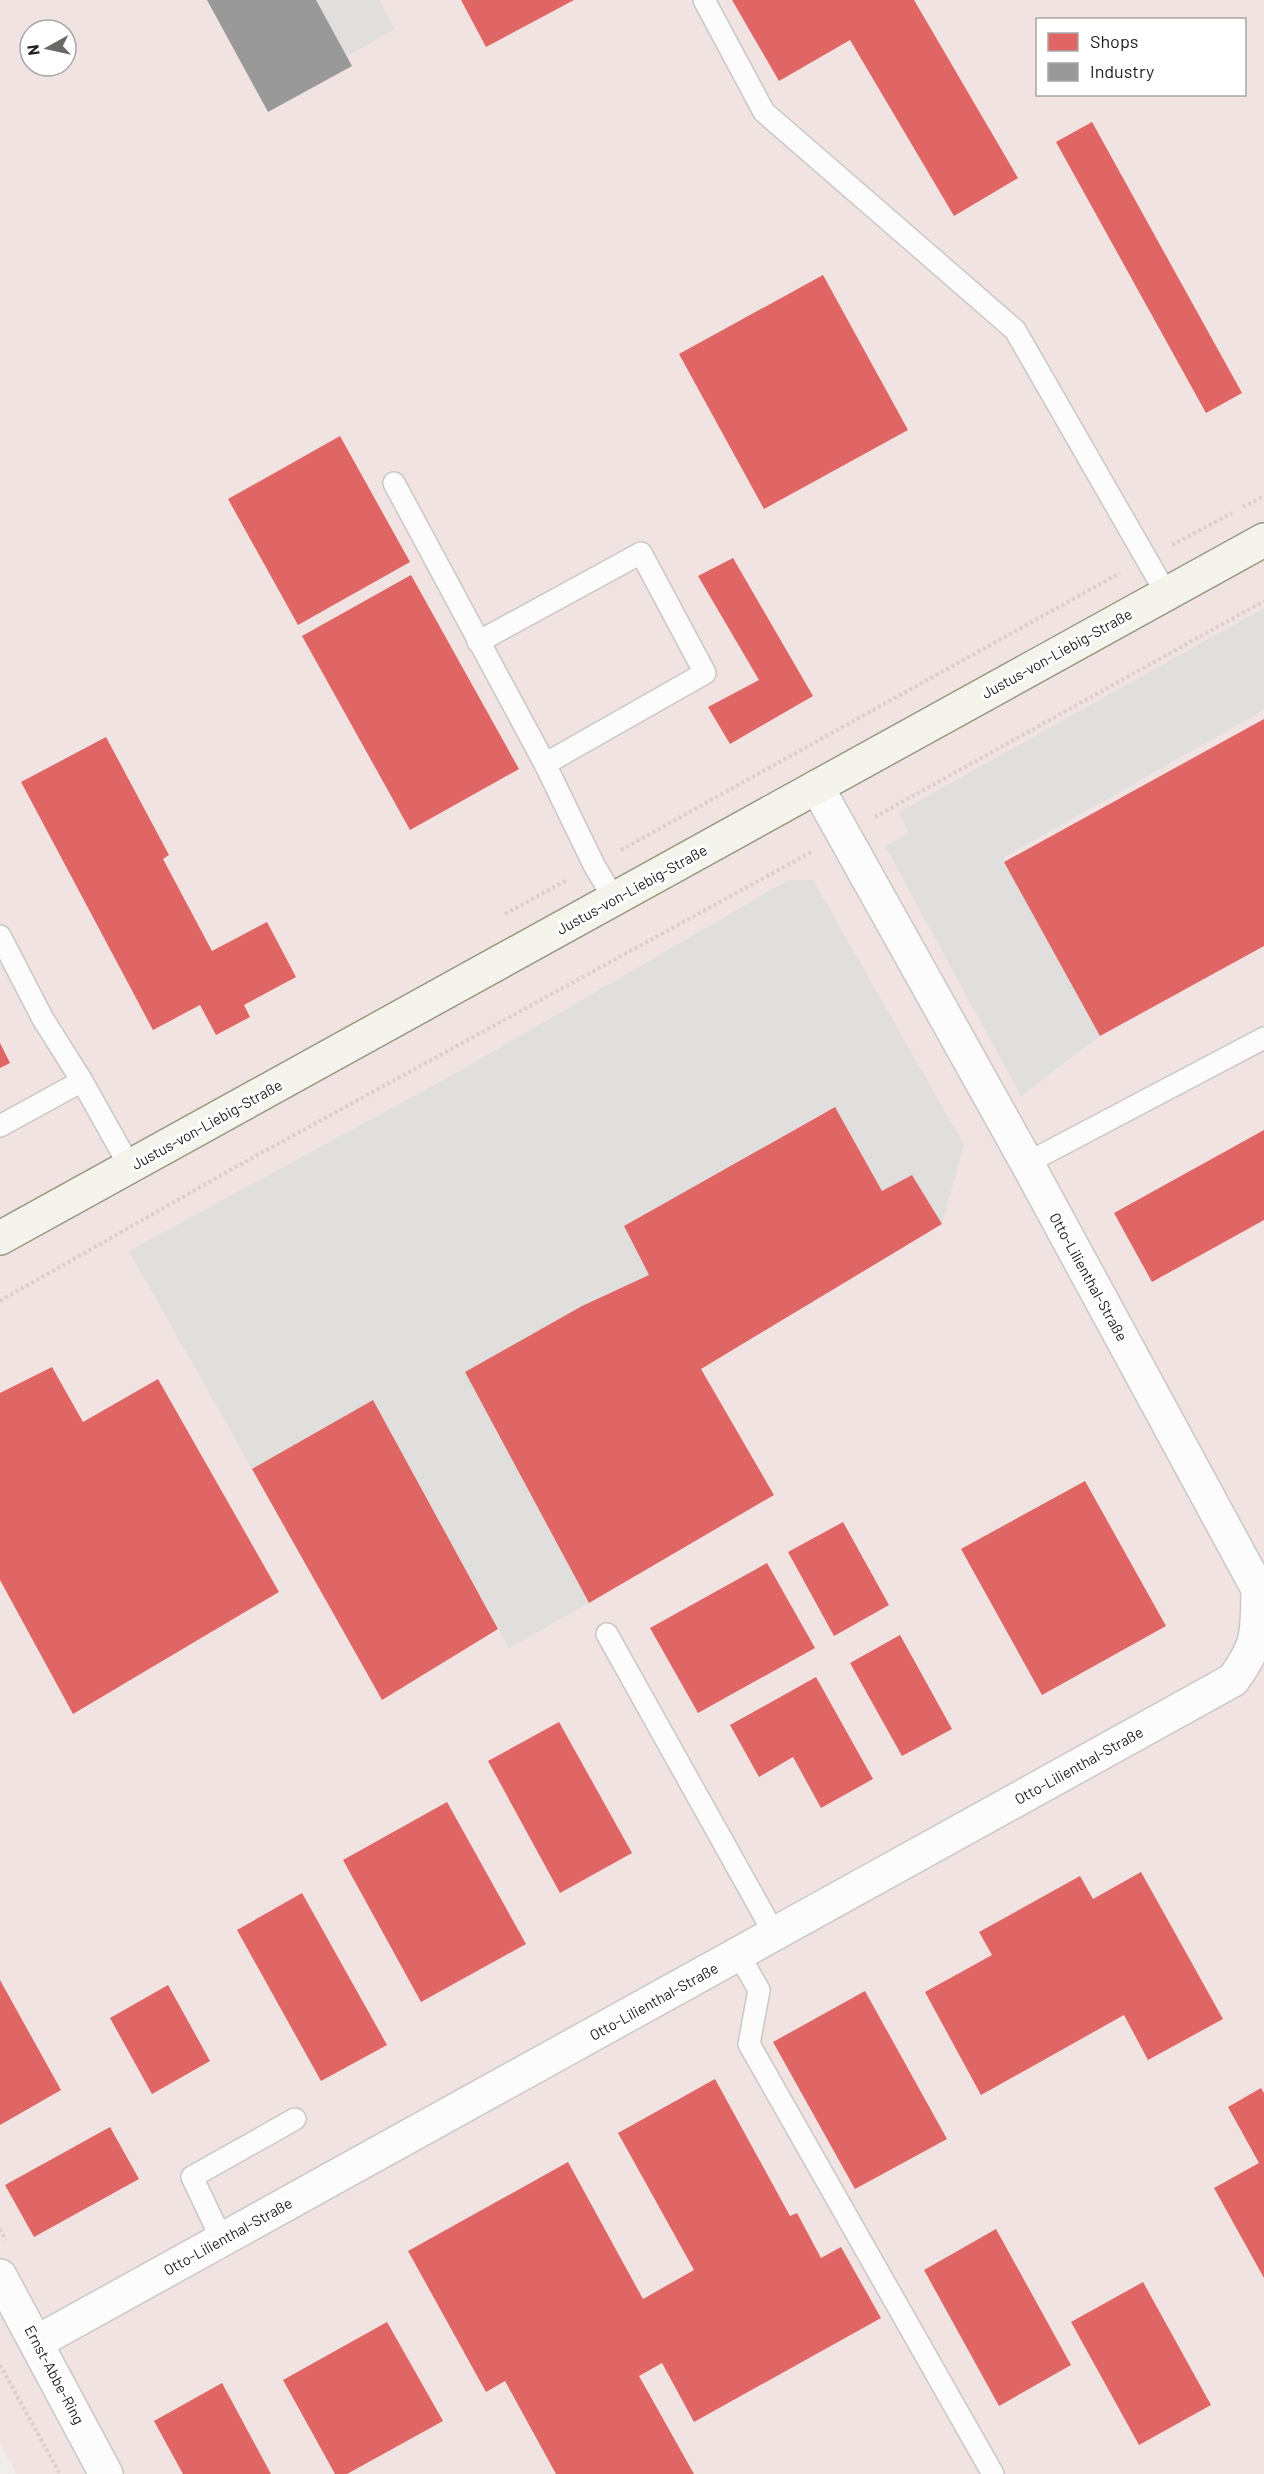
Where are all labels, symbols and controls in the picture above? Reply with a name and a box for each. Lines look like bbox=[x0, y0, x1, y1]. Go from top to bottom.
north arrow bbox=[18, 18, 78, 78]
legend bbox=[1036, 18, 1246, 96]
text: Shops bbox=[1090, 30, 1139, 52]
text: N bbox=[23, 44, 43, 57]
text: Industry bbox=[1090, 60, 1154, 82]
street label: Justus-von-Liebig-Straße bbox=[978, 604, 1135, 702]
street label: Justus-von-Liebig-Straße bbox=[553, 840, 710, 938]
street label: Justus-von-Liebig-Straße bbox=[128, 1075, 285, 1173]
street label: Otto-Lilienthal-Straße bbox=[1046, 1209, 1132, 1344]
street label: Otto-Lilienthal-Straße bbox=[1011, 1722, 1146, 1808]
street label: Otto-Lilienthal-Straße bbox=[586, 1958, 721, 2044]
street label: Otto-Lilienthal-Straße bbox=[160, 2193, 295, 2279]
street label: Ernst-Abbe-Ring bbox=[21, 2322, 89, 2427]

